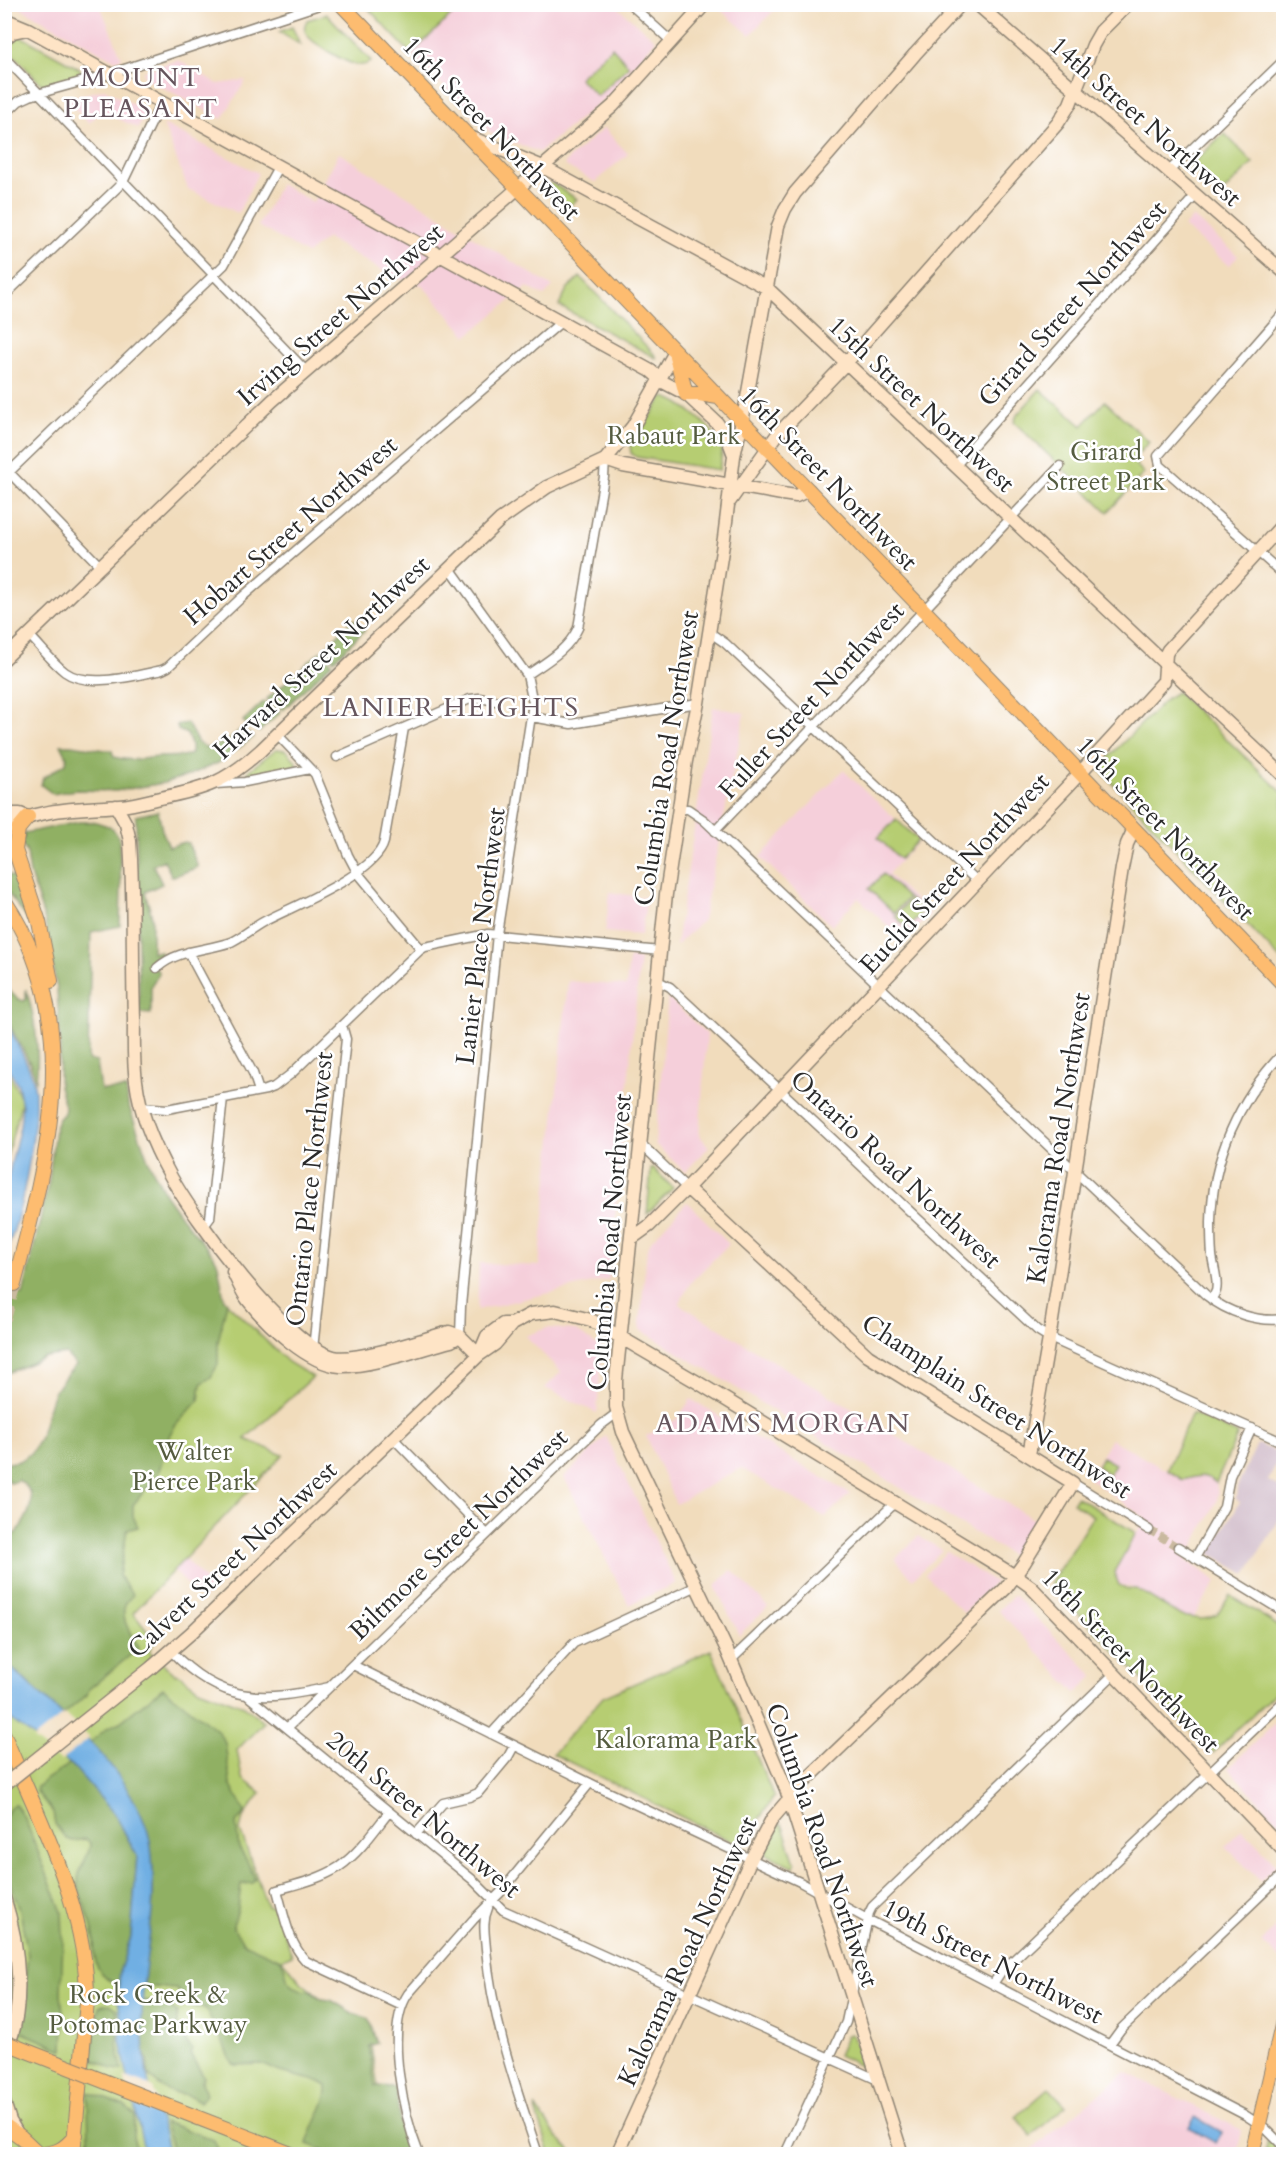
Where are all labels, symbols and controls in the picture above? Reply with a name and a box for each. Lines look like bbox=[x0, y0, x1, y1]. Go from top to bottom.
street label: 14th Street Northwest bbox=[1042, 28, 1249, 214]
street label: 16th Street Northwest bbox=[395, 29, 589, 228]
district label: MOUNT PLEASANT bbox=[63, 59, 219, 127]
street label: Girard Street Northwest bbox=[970, 193, 1174, 414]
street label: Irving Street Northwest bbox=[230, 215, 451, 414]
street label: 15th Street Northwest bbox=[821, 309, 1023, 500]
street label: 16th Street Northwest bbox=[732, 379, 926, 578]
park label: Rabaut Park bbox=[607, 418, 741, 453]
street label: Hobart Street Northwest bbox=[176, 428, 405, 633]
park label: Girard Street Park bbox=[1046, 434, 1166, 499]
street label: Harvard Street Northwest bbox=[205, 548, 437, 767]
street label: Fuller Street Northwest bbox=[711, 594, 912, 807]
street label: Columbia Road Northwest bbox=[626, 608, 707, 908]
district label: LANIER HEIGHTS bbox=[322, 689, 580, 726]
street label: 16th Street Northwest bbox=[1069, 729, 1263, 928]
street label: Euclid Street Northwest bbox=[851, 765, 1057, 982]
street label: Lanier Place Northwest bbox=[447, 805, 514, 1067]
street label: Kalorama Road Northwest bbox=[1018, 990, 1099, 1286]
street label: Ontario Place Northwest bbox=[278, 1050, 341, 1328]
street label: Ontario Road Northwest bbox=[783, 1062, 1009, 1276]
street label: Columbia Road Northwest bbox=[579, 1092, 640, 1392]
street label: Champlain Street Northwest bbox=[855, 1306, 1139, 1507]
district label: ADAMS MORGAN bbox=[655, 1405, 911, 1442]
street label: Biltmore Street Northwest bbox=[341, 1421, 575, 1648]
park label: Walter Pierce Park bbox=[132, 1434, 256, 1499]
street label: Calvert Street Northwest bbox=[120, 1453, 345, 1666]
street label: 18th Street Northwest bbox=[1034, 1561, 1228, 1760]
street label: Columbia Road Northwest bbox=[757, 1698, 888, 1992]
park label: Kalorama Park bbox=[595, 1722, 757, 1757]
street label: 20th Street Northwest bbox=[319, 1723, 528, 1906]
street label: Kalorama Road Northwest bbox=[609, 1811, 765, 2092]
street label: 19th Street Northwest bbox=[876, 1891, 1109, 2032]
park label: Rock Creek & Potomac Parkway bbox=[48, 1977, 248, 2042]

